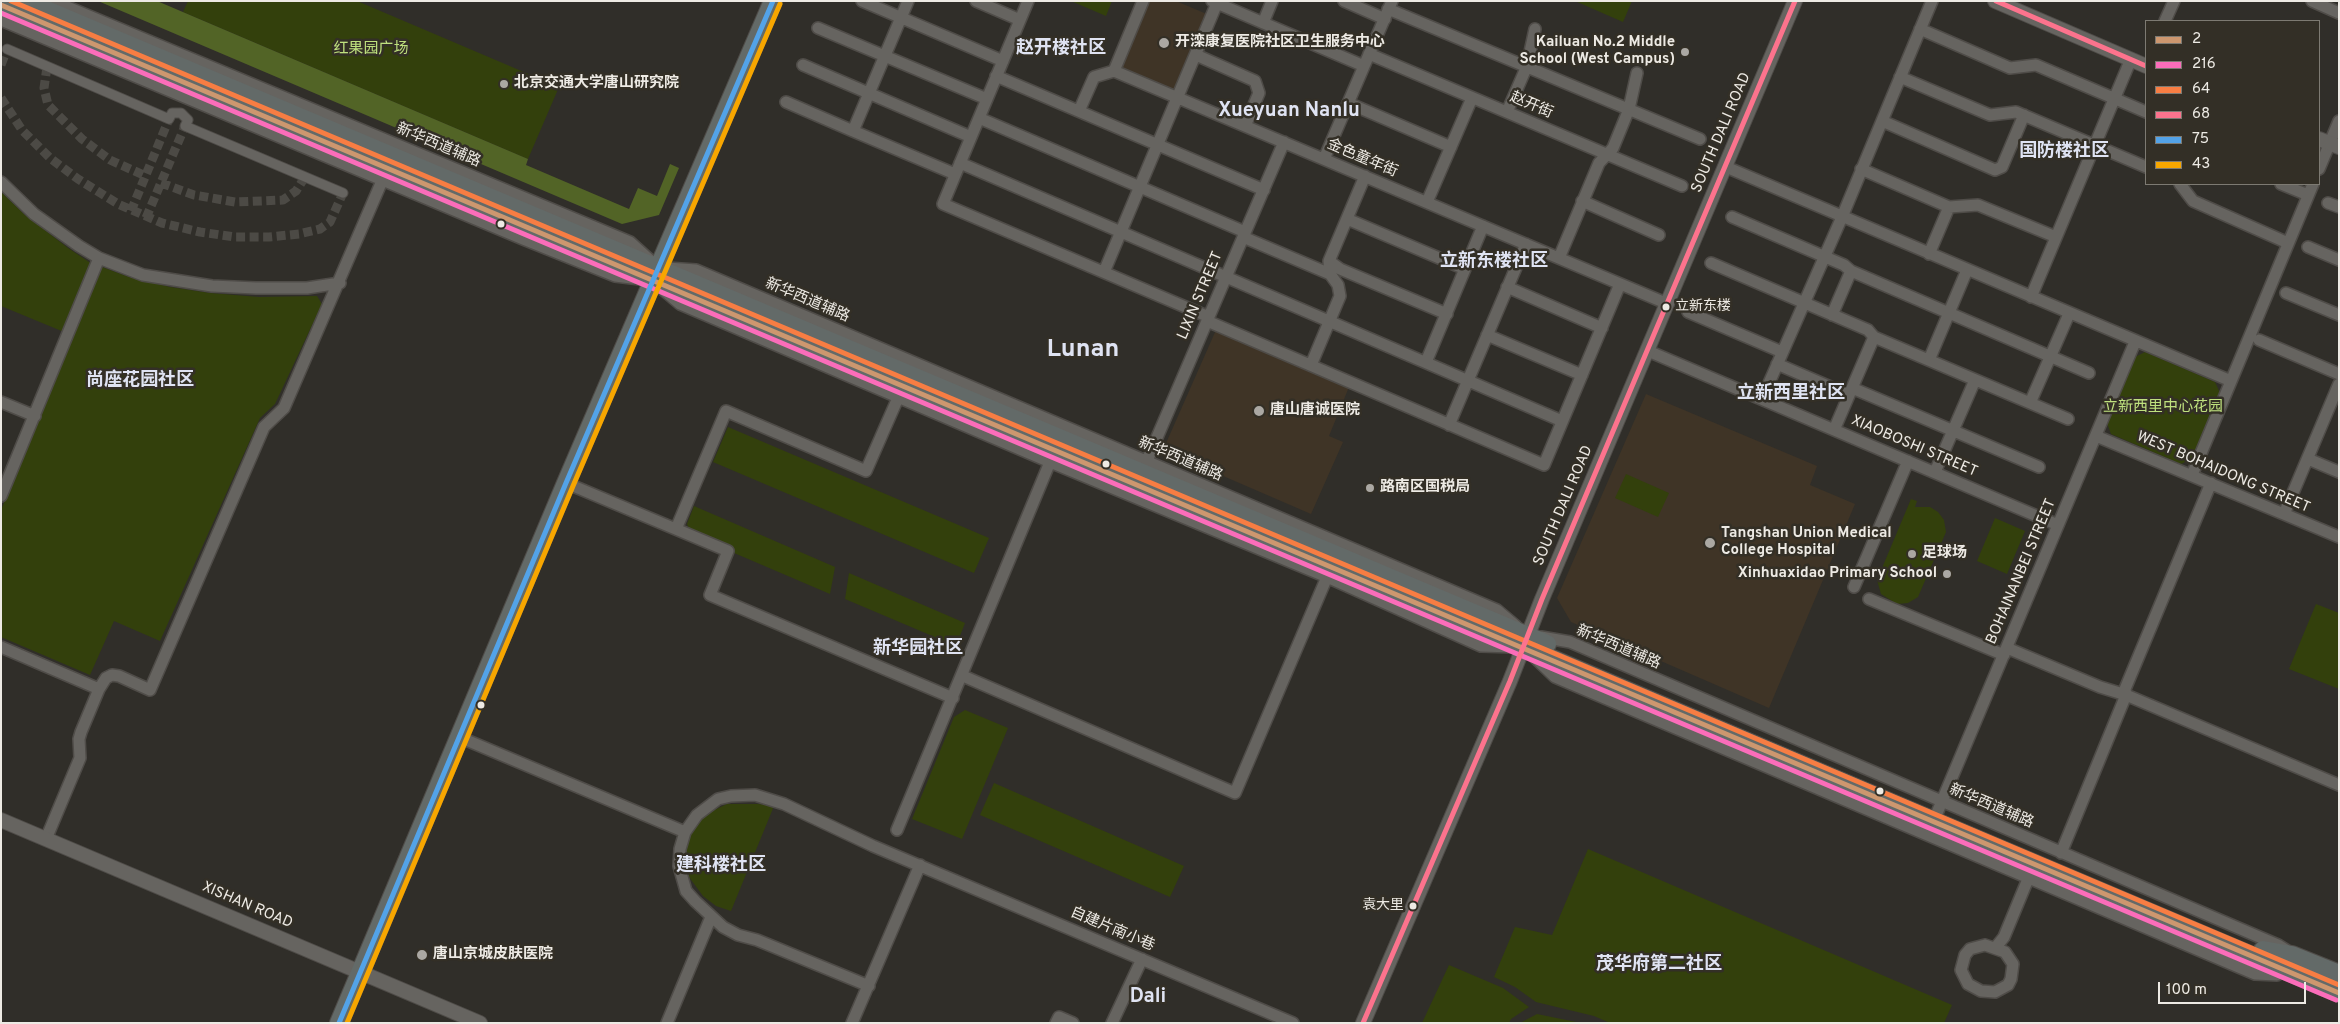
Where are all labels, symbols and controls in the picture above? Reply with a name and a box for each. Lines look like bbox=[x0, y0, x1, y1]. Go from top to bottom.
legend bbox=[2145, 20, 2320, 185]
text: 2 bbox=[2192, 30, 2201, 49]
place label: 开滦康复医院社区卫生服务中心 bbox=[1175, 34, 1385, 52]
place label: Kailuan No.2 Middle School (West Campus) bbox=[1520, 34, 1675, 69]
marker: 开滦康复医院社区卫生服务中心 bbox=[1157, 36, 1171, 50]
district label: 赵开楼社区 bbox=[1016, 38, 1106, 60]
park label: 红果园广场 bbox=[334, 41, 408, 59]
marker: Kailuan No.2 Middle School (West Campus) bbox=[1679, 46, 1691, 58]
text: 216 bbox=[2192, 55, 2216, 74]
street label: SOUTH DALI ROAD bbox=[1689, 70, 1755, 196]
place label: 北京交通大学唐山研究院 bbox=[514, 75, 679, 93]
marker: 北京交通大学唐山研究院 bbox=[498, 78, 510, 90]
text: 64 bbox=[2192, 80, 2210, 99]
street label: 赵开街 bbox=[1507, 89, 1555, 123]
district label: Xueyuan Nanlu bbox=[1218, 100, 1360, 124]
text: 68 bbox=[2192, 105, 2210, 124]
street label: 新华西道辅路 bbox=[393, 120, 483, 172]
text: 75 bbox=[2192, 130, 2209, 149]
street label: 金色童年街 bbox=[1324, 136, 1400, 182]
district label: 国防楼社区 bbox=[2019, 141, 2109, 163]
text: 43 bbox=[2192, 155, 2210, 174]
unlabelled marker bbox=[496, 219, 506, 229]
street label: LIXIN STREET bbox=[1174, 249, 1228, 343]
district label: 立新东楼社区 bbox=[1440, 251, 1548, 273]
street label: 新华西道辅路 bbox=[762, 275, 852, 327]
place label: 立新东楼 bbox=[1675, 299, 1731, 315]
marker: 立新东楼 bbox=[1661, 302, 1671, 312]
district label: Lunan bbox=[1047, 336, 1119, 366]
district label: 尚座花园社区 bbox=[86, 370, 194, 392]
district label: 立新西里社区 bbox=[1737, 383, 1845, 405]
park label: 立新西里中心花园 bbox=[2103, 399, 2223, 417]
place label: 唐山唐诚医院 bbox=[1270, 402, 1360, 420]
marker: 唐山唐诚医院 bbox=[1252, 404, 1266, 418]
street label: XIAOBOSHI STREET bbox=[1848, 412, 1980, 482]
street label: WEST BOHAIDONG STREET bbox=[2134, 428, 2312, 518]
street label: 新华西道辅路 bbox=[1135, 434, 1225, 486]
street label: SOUTH DALI ROAD bbox=[1531, 443, 1597, 569]
unlabelled marker bbox=[1101, 459, 1111, 469]
place label: 路南区国税局 bbox=[1380, 479, 1470, 497]
marker: 路南区国税局 bbox=[1364, 482, 1376, 494]
street label: BOHAINANBEI STREET bbox=[1983, 497, 2061, 647]
place label: Tangshan Union Medical College Hospital bbox=[1721, 525, 1892, 560]
marker: Tangshan Union Medical College Hospital bbox=[1703, 536, 1717, 550]
place label: 足球场 bbox=[1922, 545, 1967, 563]
marker: 足球场 bbox=[1906, 548, 1918, 560]
place label: Xinhuaxidao Primary School bbox=[1738, 565, 1937, 583]
marker: Xinhuaxidao Primary School bbox=[1941, 568, 1953, 580]
street label: 新华西道辅路 bbox=[1573, 622, 1663, 674]
district label: 新华园社区 bbox=[873, 638, 963, 660]
unlabelled marker bbox=[476, 700, 486, 710]
street label: 新华西道辅路 bbox=[1946, 781, 2036, 833]
unlabelled marker bbox=[1875, 786, 1885, 796]
district label: 建科楼社区 bbox=[676, 855, 766, 877]
street label: XISHAN ROAD bbox=[199, 879, 295, 933]
place label: 袁大里 bbox=[1362, 898, 1404, 914]
marker: 袁大里 bbox=[1408, 901, 1418, 911]
street label: 自建片南小巷 bbox=[1067, 904, 1157, 956]
place label: 唐山京城皮肤医院 bbox=[433, 946, 553, 964]
marker: 唐山京城皮肤医院 bbox=[415, 948, 429, 962]
district label: 茂华府第二社区 bbox=[1596, 954, 1722, 976]
scale bar bbox=[2160, 972, 2308, 1004]
text: 100 m bbox=[2166, 981, 2207, 1000]
district label: Dali bbox=[1130, 986, 1166, 1010]

